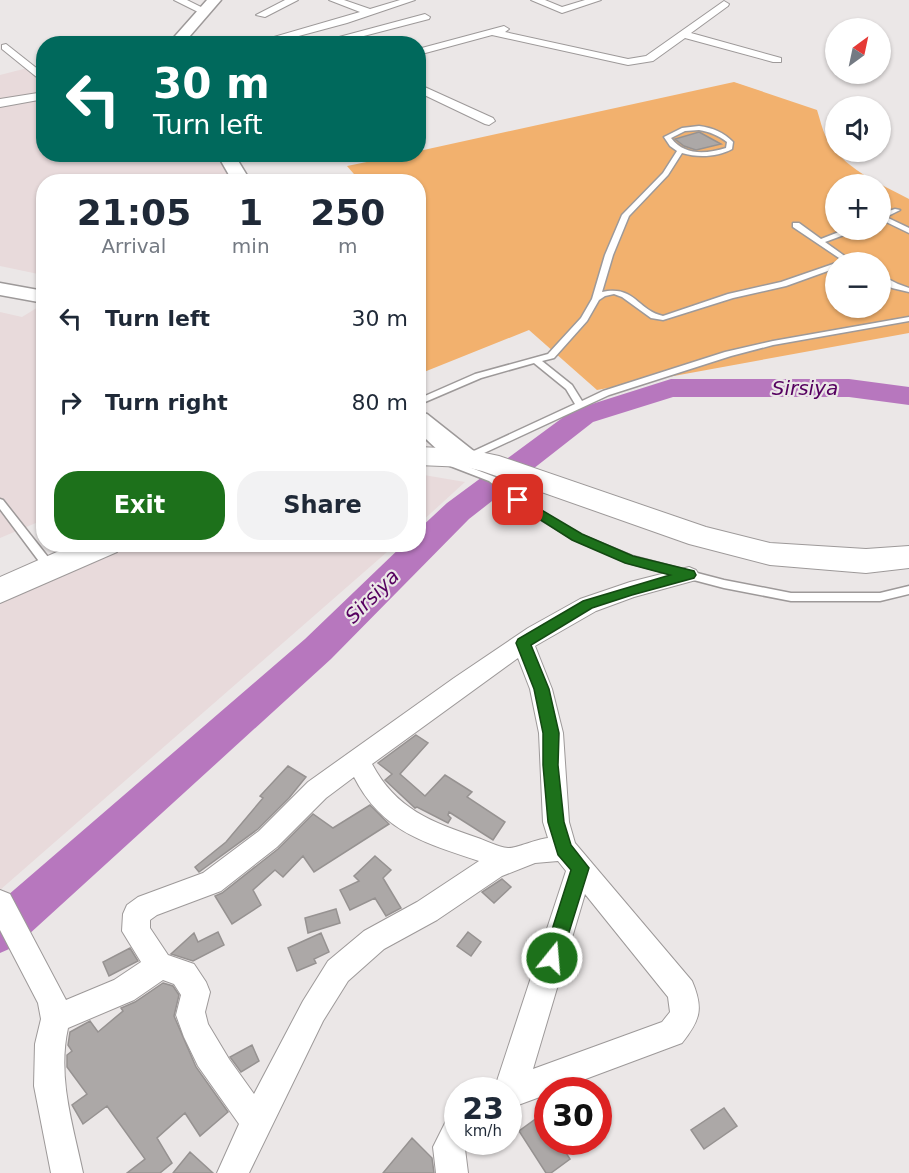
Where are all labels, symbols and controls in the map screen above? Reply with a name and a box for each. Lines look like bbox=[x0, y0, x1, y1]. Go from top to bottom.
north arrow bbox=[825, 18, 891, 84]
map controls bbox=[825, 18, 891, 318]
text: 30 m bbox=[153, 59, 270, 108]
icon: left bbox=[54, 60, 132, 138]
button: sound bbox=[825, 96, 891, 162]
text: Turn left bbox=[153, 109, 263, 140]
button: + bbox=[825, 174, 891, 240]
text: 21:05 bbox=[77, 192, 191, 233]
text: 1 bbox=[238, 192, 263, 233]
text: 250 bbox=[310, 192, 385, 233]
text: Arrival bbox=[101, 234, 166, 258]
text: min bbox=[232, 234, 270, 258]
text: m bbox=[338, 234, 358, 258]
button: − bbox=[825, 252, 891, 318]
icon: left bbox=[54, 302, 87, 335]
text: Turn left bbox=[105, 306, 210, 331]
text: 30 m bbox=[352, 306, 408, 331]
water label: Sirsiya bbox=[772, 376, 838, 400]
icon: right bbox=[54, 386, 87, 419]
text: Turn right bbox=[105, 390, 228, 415]
text: 80 m bbox=[352, 390, 408, 415]
button: Exit bbox=[54, 471, 225, 540]
button: Share bbox=[237, 471, 408, 540]
pin bbox=[492, 474, 543, 525]
icon: arrive bbox=[501, 483, 534, 516]
water label: Sirsiya bbox=[340, 564, 404, 628]
position arrow bbox=[520, 926, 584, 990]
speed limit sign: 30 bbox=[534, 1077, 612, 1155]
text: 23 bbox=[462, 1091, 504, 1126]
text: km/h bbox=[464, 1122, 502, 1140]

